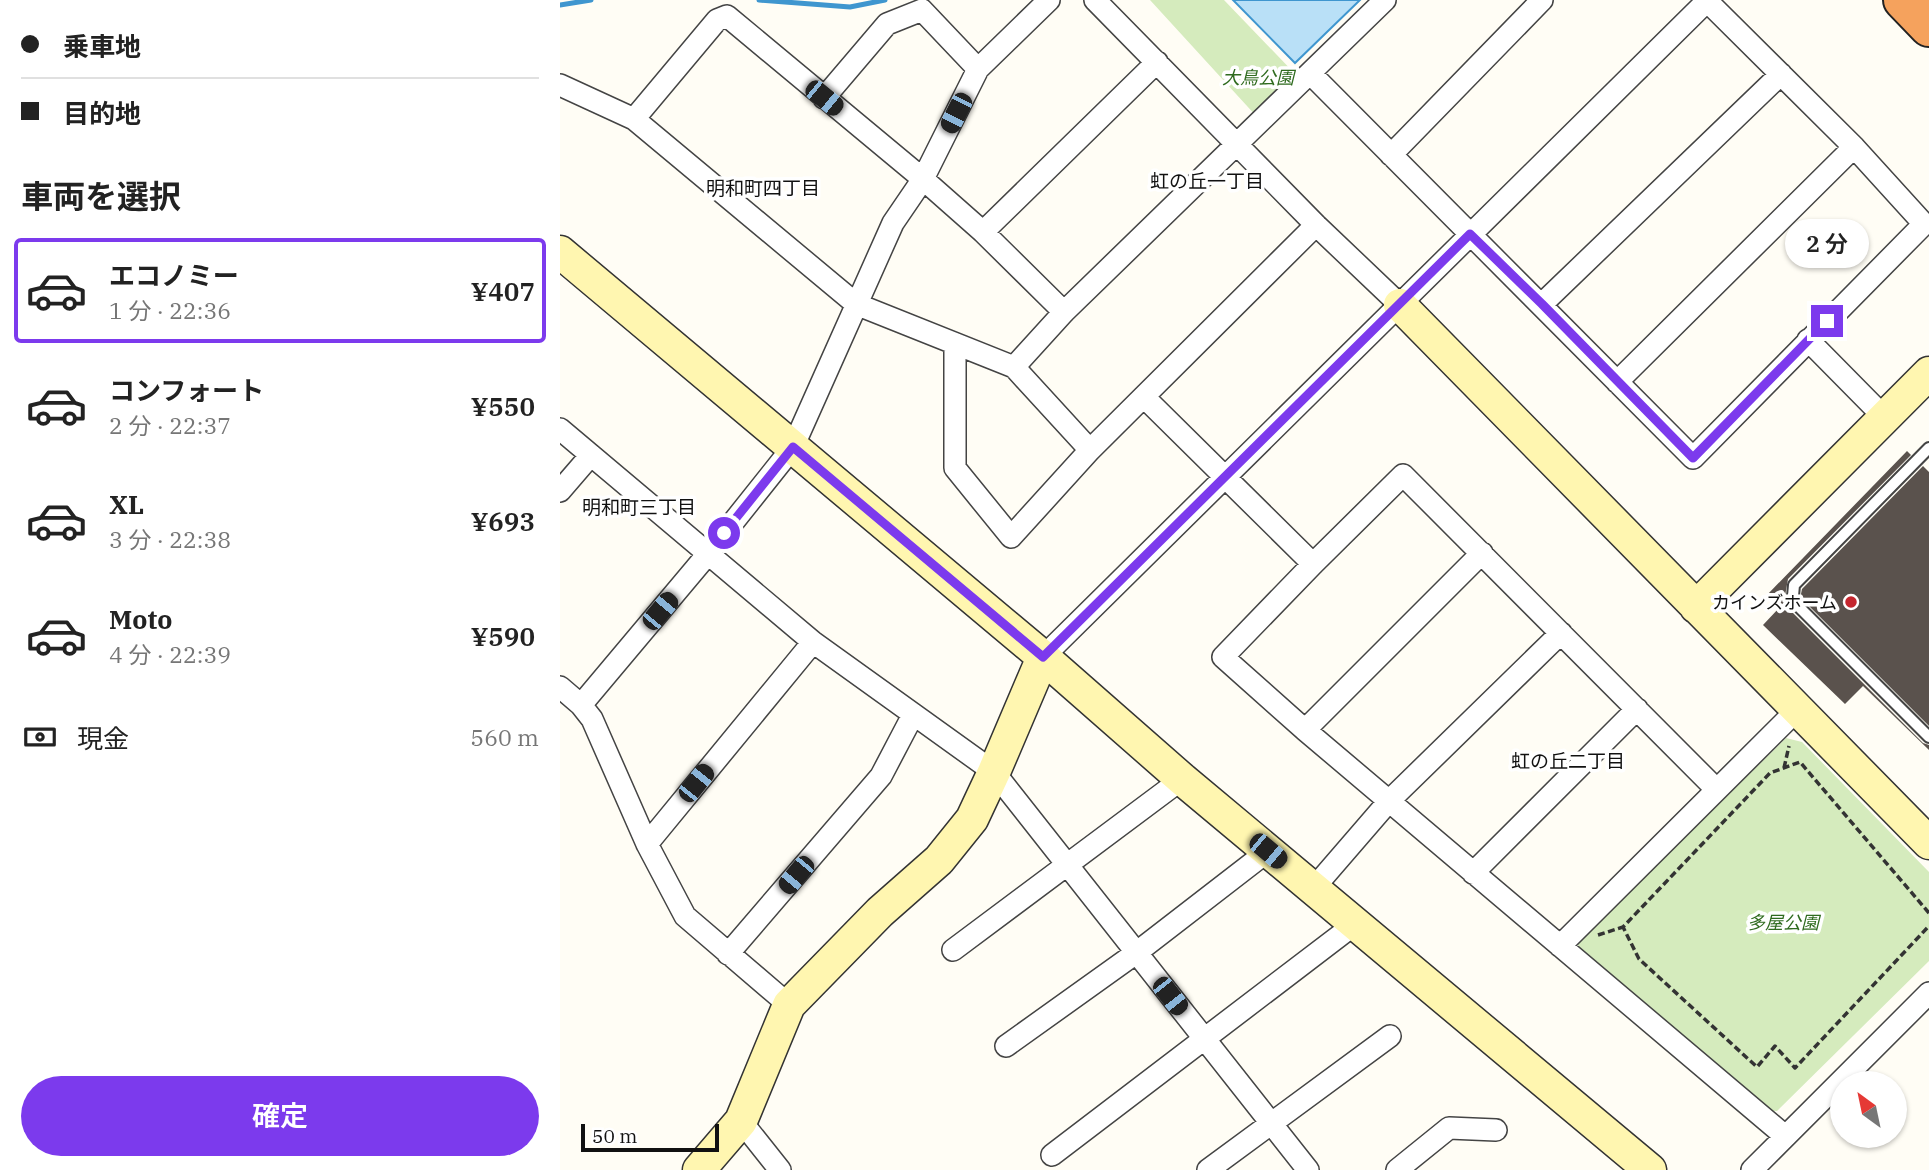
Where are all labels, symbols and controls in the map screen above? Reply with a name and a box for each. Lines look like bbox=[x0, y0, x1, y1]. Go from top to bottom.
text: 乗車地 bbox=[63, 29, 141, 63]
park label: 大鳥公園 bbox=[1222, 66, 1297, 89]
car bbox=[802, 77, 847, 119]
car bbox=[938, 90, 975, 136]
text: 目的地 bbox=[63, 96, 141, 130]
district label: 虹の丘一丁目 bbox=[1150, 169, 1264, 193]
text: 車両を選択 bbox=[21, 175, 181, 217]
district label: 明和町四丁目 bbox=[706, 176, 820, 200]
callout: 2 分 bbox=[1785, 219, 1869, 268]
text: 2 分 bbox=[1806, 228, 1848, 258]
text: エコノミー bbox=[109, 258, 239, 292]
icon: car bbox=[25, 259, 88, 322]
text: ¥407 bbox=[471, 274, 535, 308]
text: 1 分 · 22:36 bbox=[109, 295, 231, 325]
route end bbox=[1811, 305, 1843, 337]
text: コンフォート bbox=[109, 373, 264, 407]
icon: car bbox=[25, 374, 88, 437]
text: ¥550 bbox=[471, 389, 535, 423]
text: 2 分 · 22:37 bbox=[109, 410, 231, 440]
text: XL bbox=[109, 487, 144, 521]
icon: car bbox=[25, 489, 88, 552]
district label: 明和町三丁目 bbox=[582, 495, 696, 519]
text: ¥693 bbox=[471, 504, 535, 538]
route start bbox=[708, 517, 740, 549]
text: 3 分 · 22:38 bbox=[109, 524, 231, 554]
car bbox=[639, 588, 682, 634]
place label: カインズホーム bbox=[1712, 591, 1837, 614]
marker: カインズホーム bbox=[1843, 594, 1859, 610]
text: Moto bbox=[109, 602, 172, 636]
icon: car bbox=[25, 604, 88, 667]
text: ¥590 bbox=[471, 619, 535, 653]
text: 4 分 · 22:39 bbox=[109, 639, 231, 669]
icon: cash bbox=[21, 718, 59, 756]
text: 現金 bbox=[77, 721, 129, 755]
text: 560 m bbox=[470, 722, 539, 752]
district label: 虹の丘二丁目 bbox=[1511, 749, 1625, 773]
car bbox=[675, 760, 718, 806]
car bbox=[1246, 829, 1291, 873]
car bbox=[775, 852, 818, 898]
park label: 多屋公園 bbox=[1747, 911, 1822, 934]
car bbox=[1149, 973, 1192, 1019]
north arrow bbox=[1830, 1071, 1908, 1148]
map controls bbox=[1830, 1071, 1907, 1148]
button: 確定 bbox=[21, 1076, 539, 1156]
scale bar bbox=[581, 1121, 719, 1153]
text: 50 m bbox=[592, 1124, 637, 1148]

